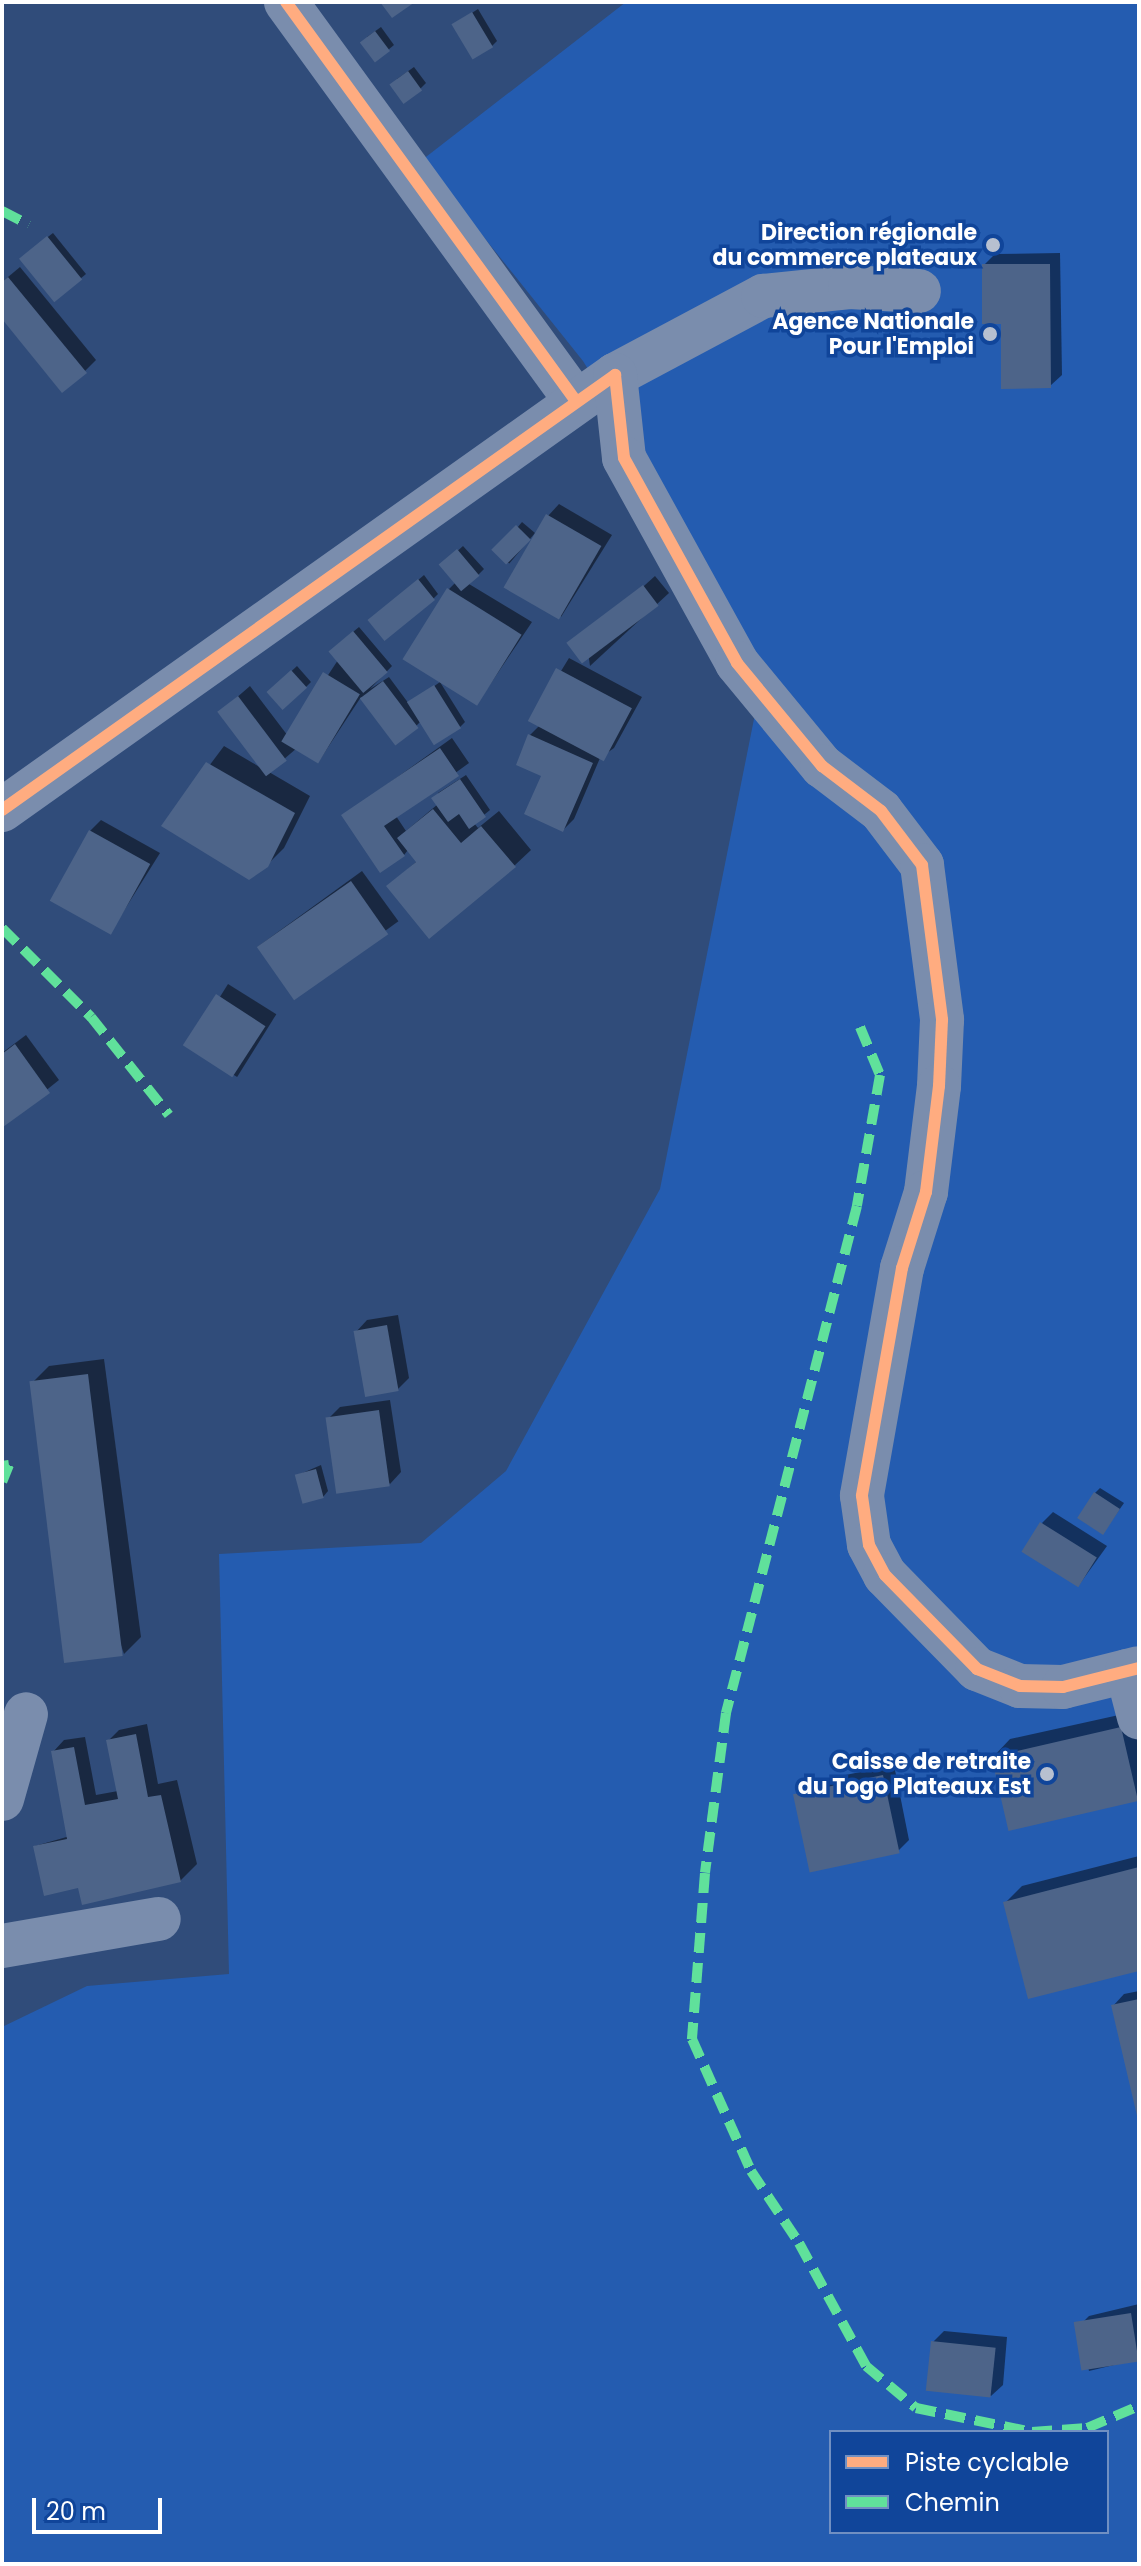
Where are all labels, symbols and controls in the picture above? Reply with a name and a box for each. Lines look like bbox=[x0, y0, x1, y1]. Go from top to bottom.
place label: Direction régionale du commerce plateaux bbox=[713, 219, 977, 270]
marker: Direction régionale du commerce plateaux bbox=[984, 236, 1002, 254]
place label: Agence Nationale Pour l'Emploi bbox=[772, 308, 974, 360]
marker: Agence Nationale Pour l'Emploi bbox=[981, 325, 999, 343]
place label: Caisse de retraite du Togo Plateaux Est bbox=[798, 1748, 1031, 1800]
marker: Caisse de retraite du Togo Plateaux Est bbox=[1038, 1765, 1056, 1783]
legend bbox=[829, 2430, 1109, 2534]
text: Piste cyclable bbox=[905, 2446, 1069, 2479]
scale bar bbox=[36, 2482, 166, 2532]
text: Chemin bbox=[905, 2486, 1000, 2519]
text: 20 m bbox=[46, 2495, 106, 2528]

